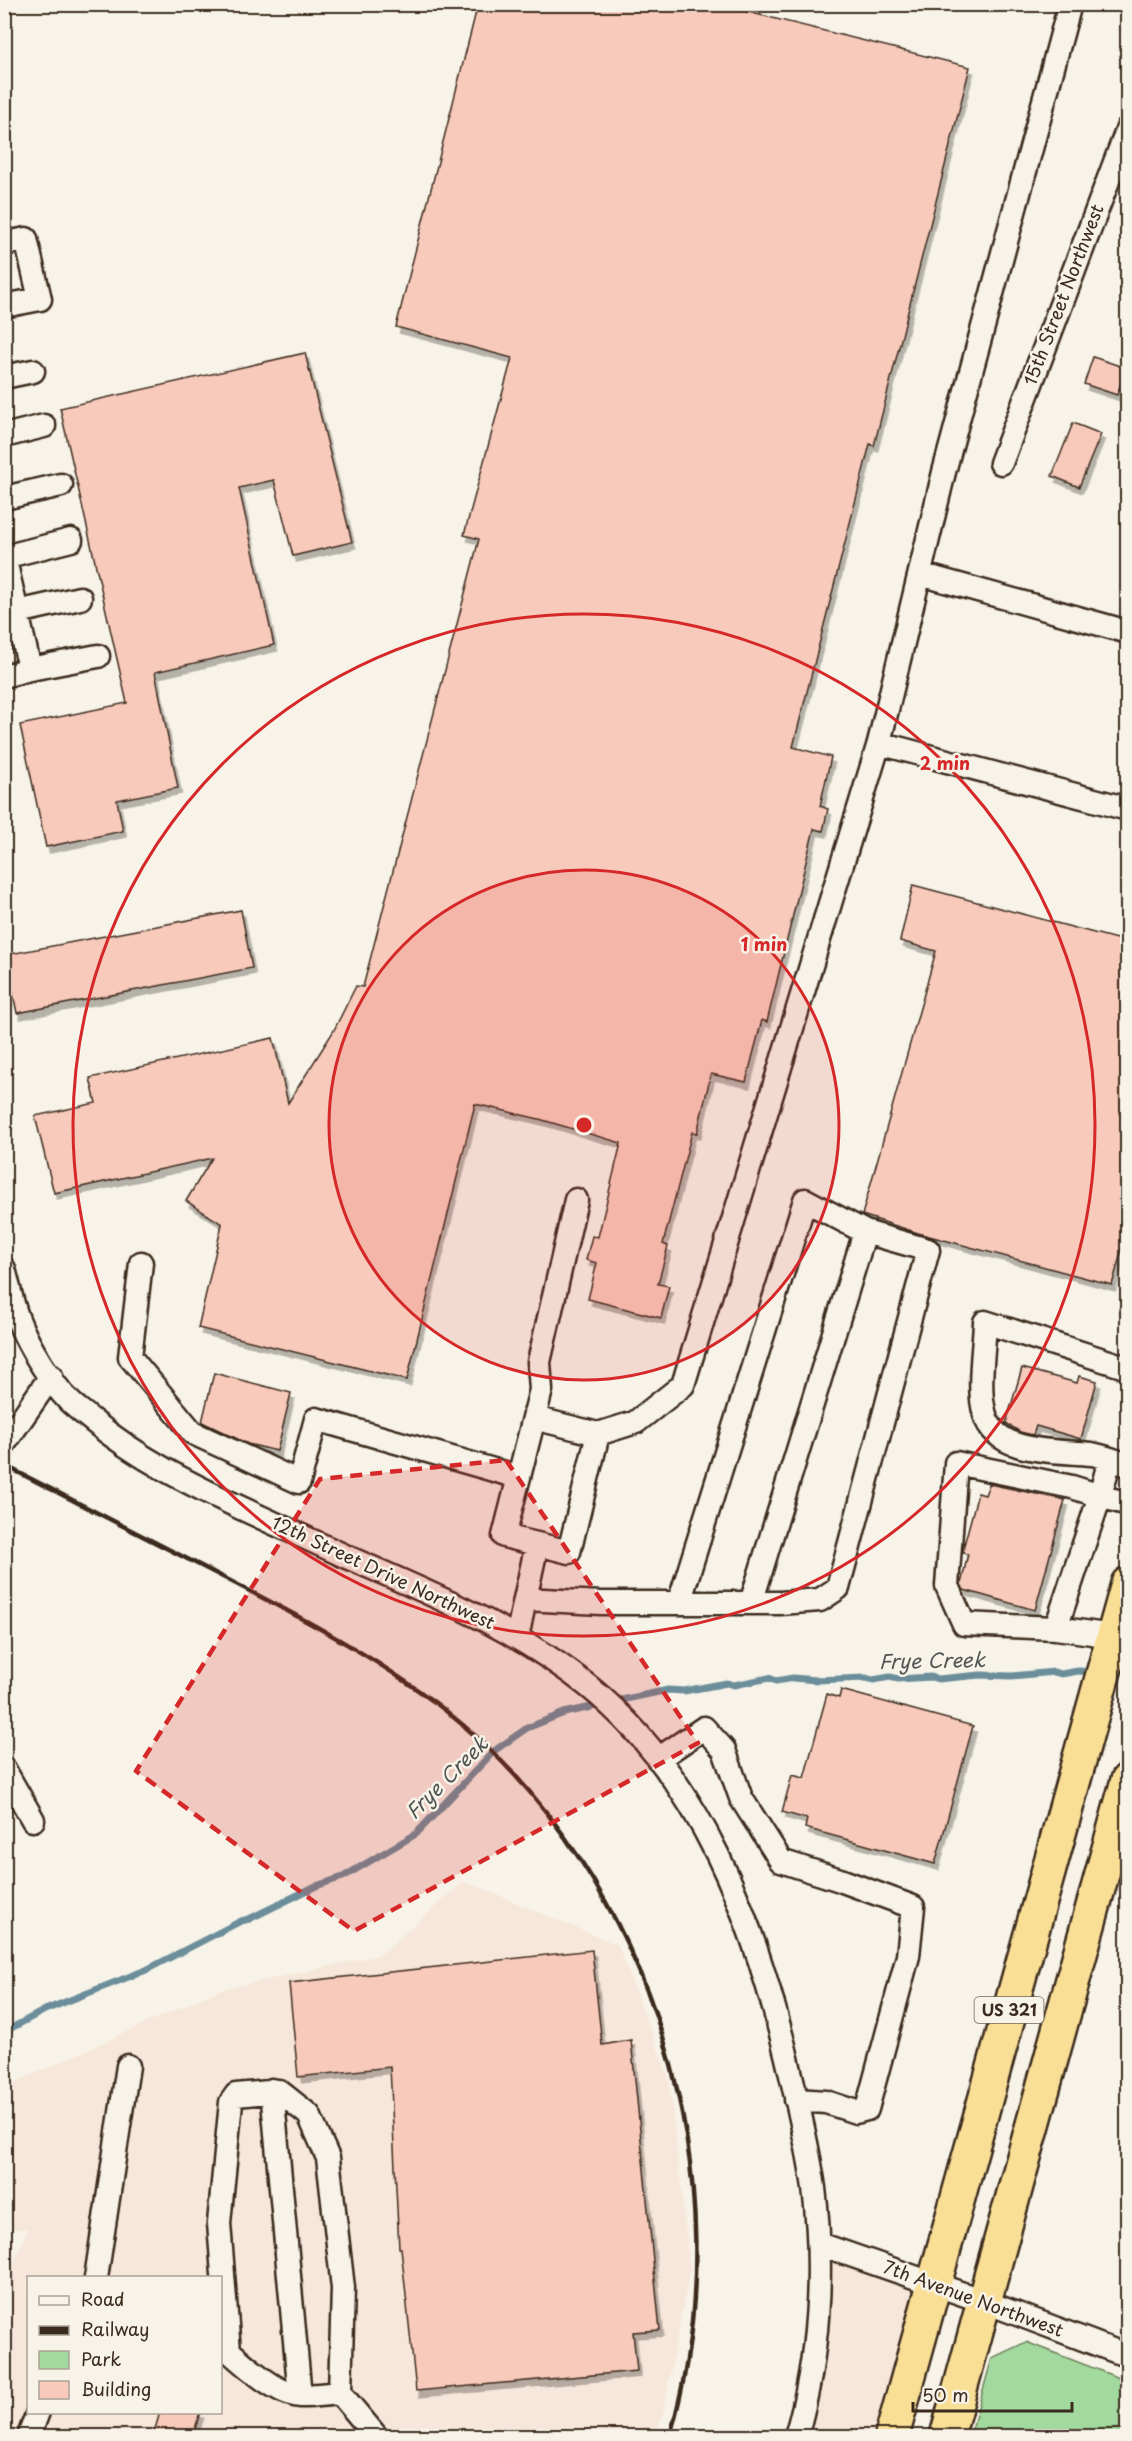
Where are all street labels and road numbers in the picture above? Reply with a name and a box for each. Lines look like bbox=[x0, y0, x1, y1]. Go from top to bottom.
street label: 15th Street Northwest bbox=[1016, 200, 1110, 389]
street label: 12th Street Drive Northwest bbox=[268, 1508, 500, 1635]
road number: US 321 bbox=[974, 1997, 1044, 2023]
street label: 7th Avenue Northwest bbox=[880, 2252, 1067, 2343]

